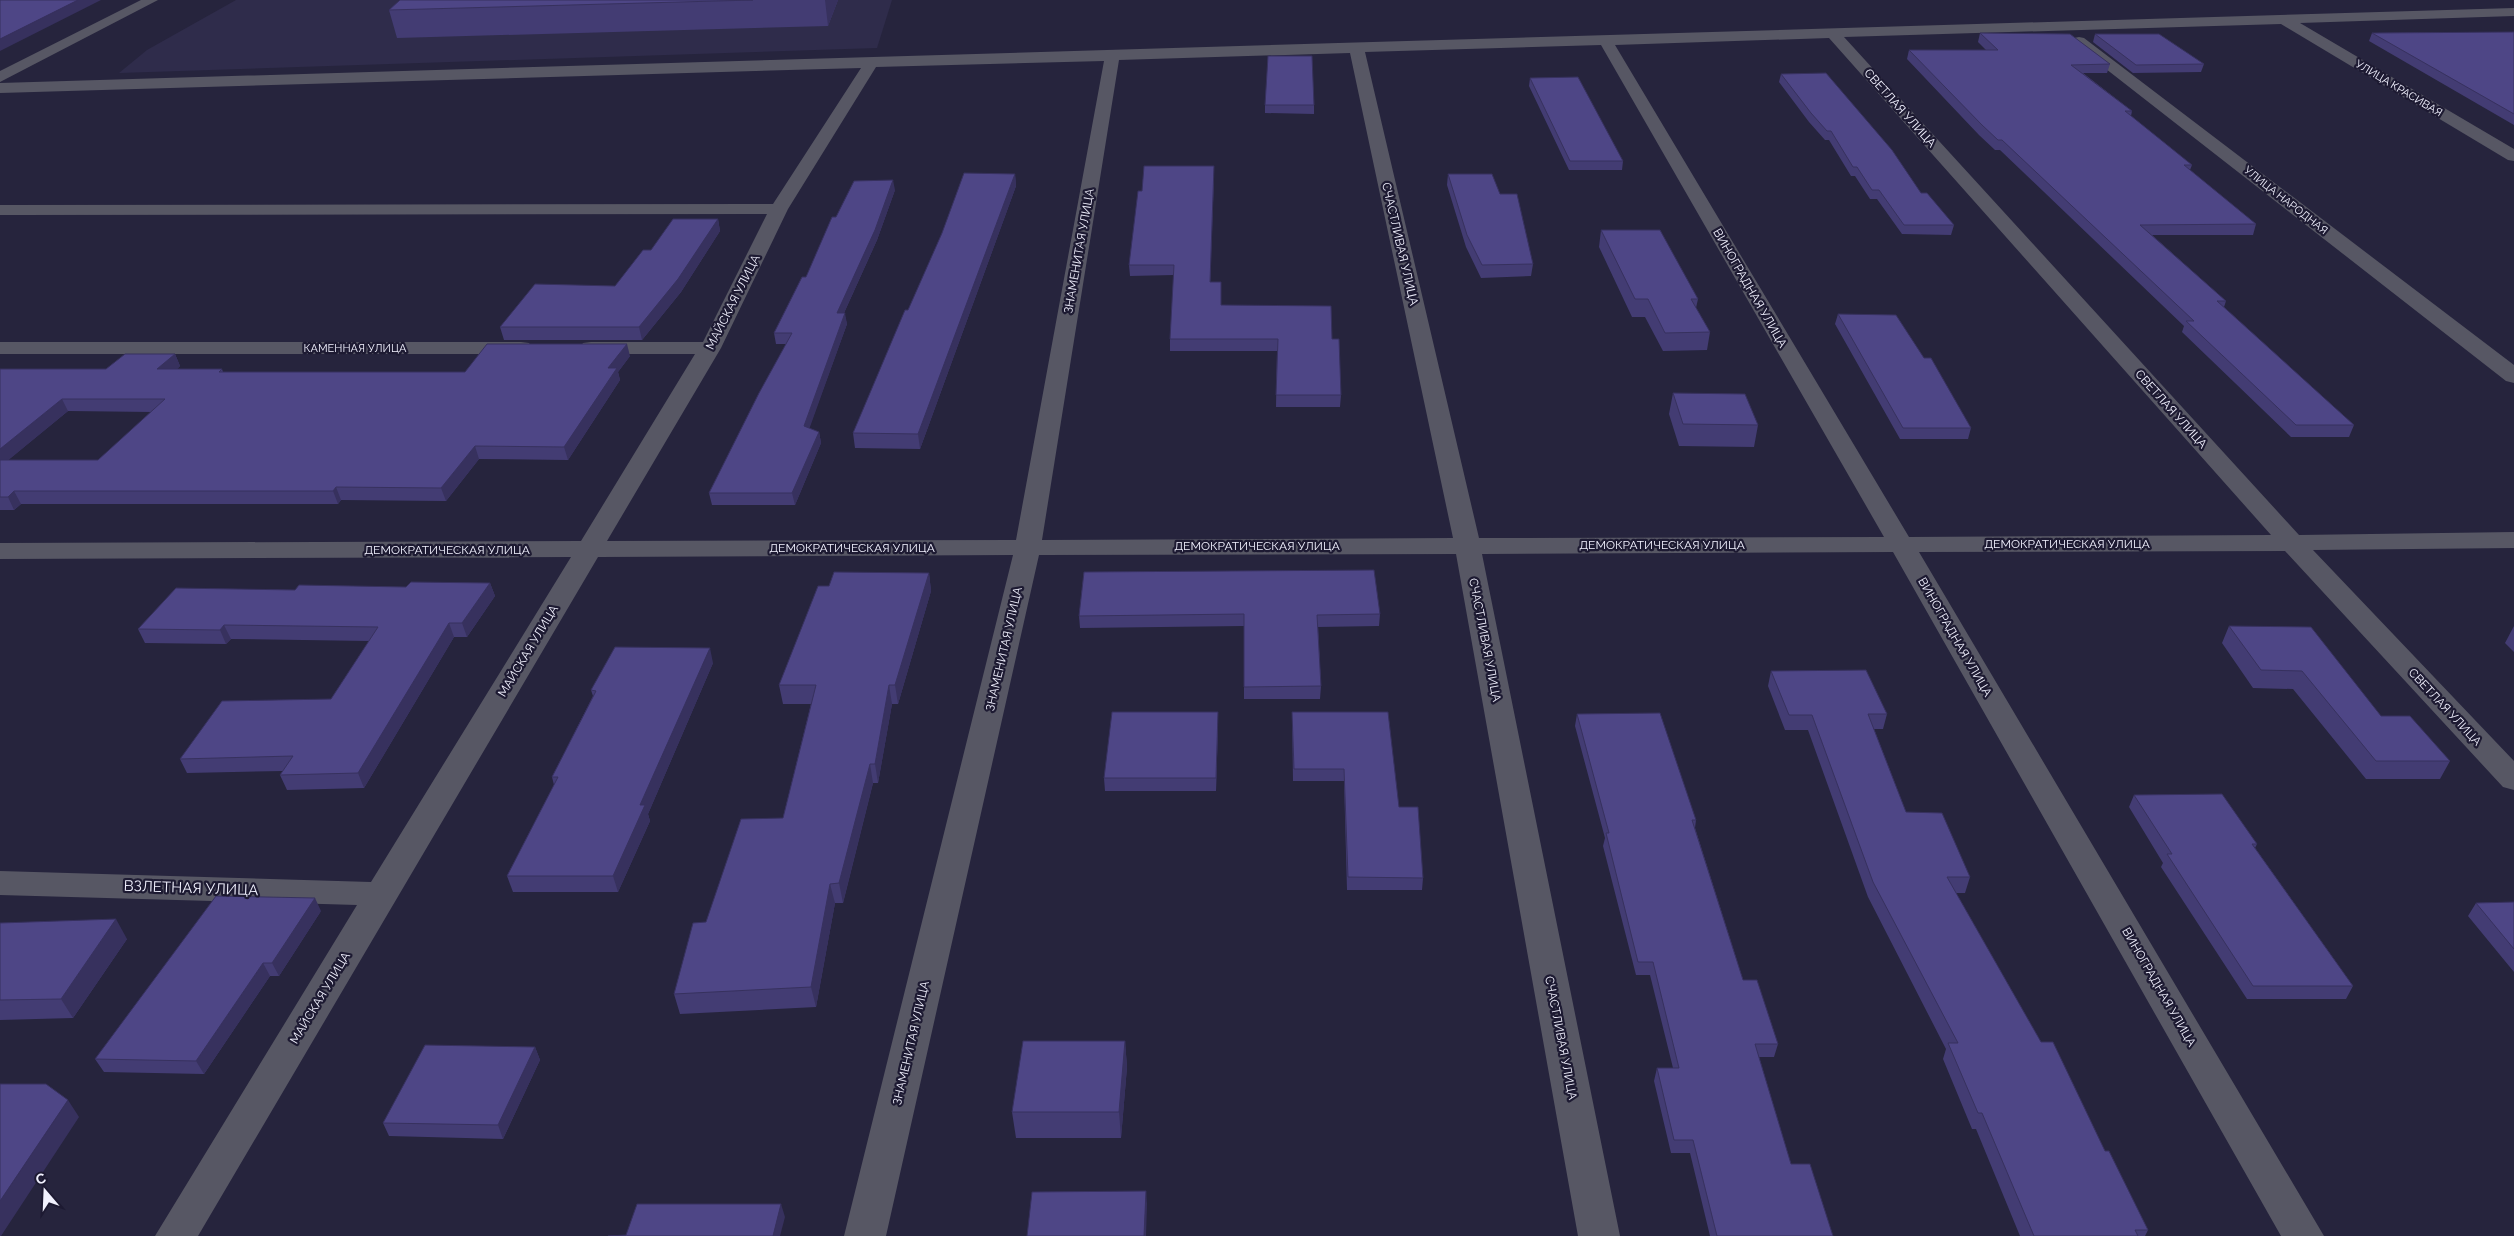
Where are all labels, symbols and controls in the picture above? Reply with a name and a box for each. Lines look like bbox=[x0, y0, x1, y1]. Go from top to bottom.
street label: УЛИЦА КРАСИВАЯ bbox=[2353, 57, 2445, 120]
street label: СВЕТЛАЯ УЛИЦА bbox=[1861, 66, 1939, 150]
street label: УЛИЦА НАРОДНАЯ bbox=[2241, 164, 2330, 237]
street label: СЧАСТЛИВАЯ УЛИЦА bbox=[1379, 181, 1421, 307]
street label: ЗНАМЕНИТАЯ УЛИЦА bbox=[1061, 187, 1097, 315]
street label: ВИНОГРАДНАЯ УЛИЦА bbox=[1710, 226, 1790, 350]
street label: МАЙСКАЯ УЛИЦА bbox=[703, 252, 763, 352]
street label: КАМЕННАЯ УЛИЦА bbox=[304, 342, 407, 355]
street label: СВЕТЛАЯ УЛИЦА bbox=[2132, 367, 2210, 451]
street label: ДЕМОКРАТИЧЕСКАЯ УЛИЦА bbox=[1984, 537, 2150, 551]
street label: ДЕМОКРАТИЧЕСКАЯ УЛИЦА bbox=[1579, 538, 1745, 552]
street label: ДЕМОКРАТИЧЕСКАЯ УЛИЦА bbox=[1174, 539, 1340, 553]
street label: ДЕМОКРАТИЧЕСКАЯ УЛИЦА bbox=[769, 541, 935, 555]
street label: ДЕМОКРАТИЧЕСКАЯ УЛИЦА bbox=[364, 543, 530, 557]
street label: ВИНОГРАДНАЯ УЛИЦА bbox=[1915, 575, 1995, 699]
street label: СЧАСТЛИВАЯ УЛИЦА bbox=[1466, 577, 1504, 703]
street label: ЗНАМЕНИТАЯ УЛИЦА bbox=[983, 586, 1025, 712]
street label: МАЙСКАЯ УЛИЦА bbox=[495, 603, 561, 699]
street label: СВЕТЛАЯ УЛИЦА bbox=[2406, 665, 2484, 749]
street label: ВЗЛЕТНАЯ УЛИЦА bbox=[123, 877, 259, 899]
street label: ВИНОГРАДНАЯ УЛИЦА bbox=[2119, 925, 2199, 1049]
street label: МАЙСКАЯ УЛИЦА bbox=[287, 950, 353, 1046]
street label: СЧАСТЛИВАЯ УЛИЦА bbox=[1542, 975, 1580, 1101]
street label: ЗНАМЕНИТАЯ УЛИЦА bbox=[890, 980, 932, 1106]
north arrow bbox=[20, 1166, 70, 1216]
text: С bbox=[34, 1169, 48, 1188]

